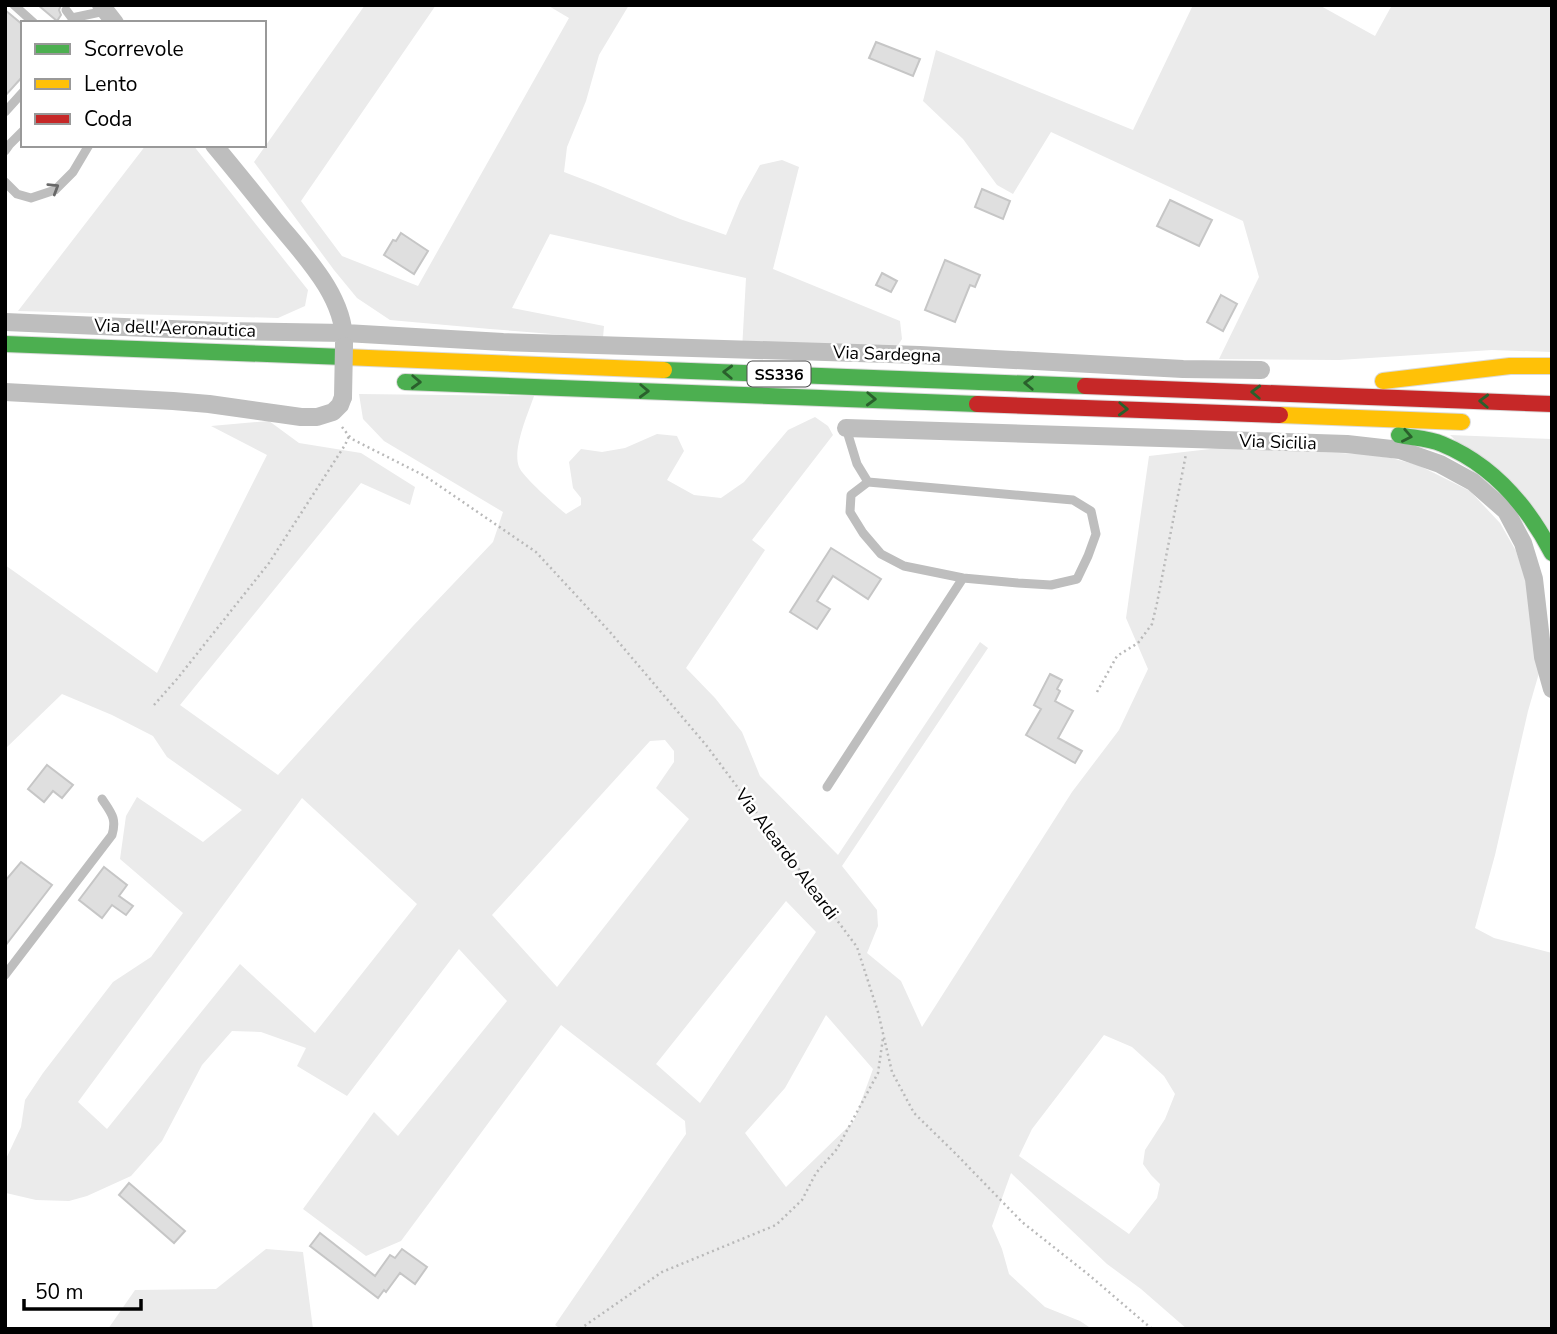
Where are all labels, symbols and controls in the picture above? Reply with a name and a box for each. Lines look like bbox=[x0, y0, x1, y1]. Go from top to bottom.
legend bbox=[21, 21, 266, 147]
text: Scorrevole bbox=[84, 35, 184, 63]
text: Lento bbox=[84, 70, 137, 98]
text: Coda bbox=[84, 105, 132, 133]
one-way arrow bbox=[46, 183, 59, 196]
street label: Via dell'Aeronautica bbox=[93, 313, 256, 343]
street label: Via Sardegna bbox=[832, 340, 941, 368]
road number: SS336 bbox=[748, 362, 810, 386]
one-way arrow bbox=[722, 364, 733, 379]
one-way arrow bbox=[411, 374, 422, 389]
one-way arrow bbox=[1023, 376, 1034, 391]
one-way arrow bbox=[638, 383, 649, 398]
one-way arrow bbox=[1250, 384, 1261, 399]
one-way arrow bbox=[866, 392, 877, 407]
one-way arrow bbox=[1478, 393, 1489, 408]
one-way arrow bbox=[1117, 402, 1128, 417]
one-way arrow bbox=[1401, 428, 1413, 443]
street label: Via Sicilia bbox=[1238, 429, 1317, 455]
street label: Via Aleardo Aleardi bbox=[729, 783, 844, 924]
scale bar bbox=[24, 1268, 142, 1312]
text: 50 m bbox=[35, 1278, 84, 1306]

